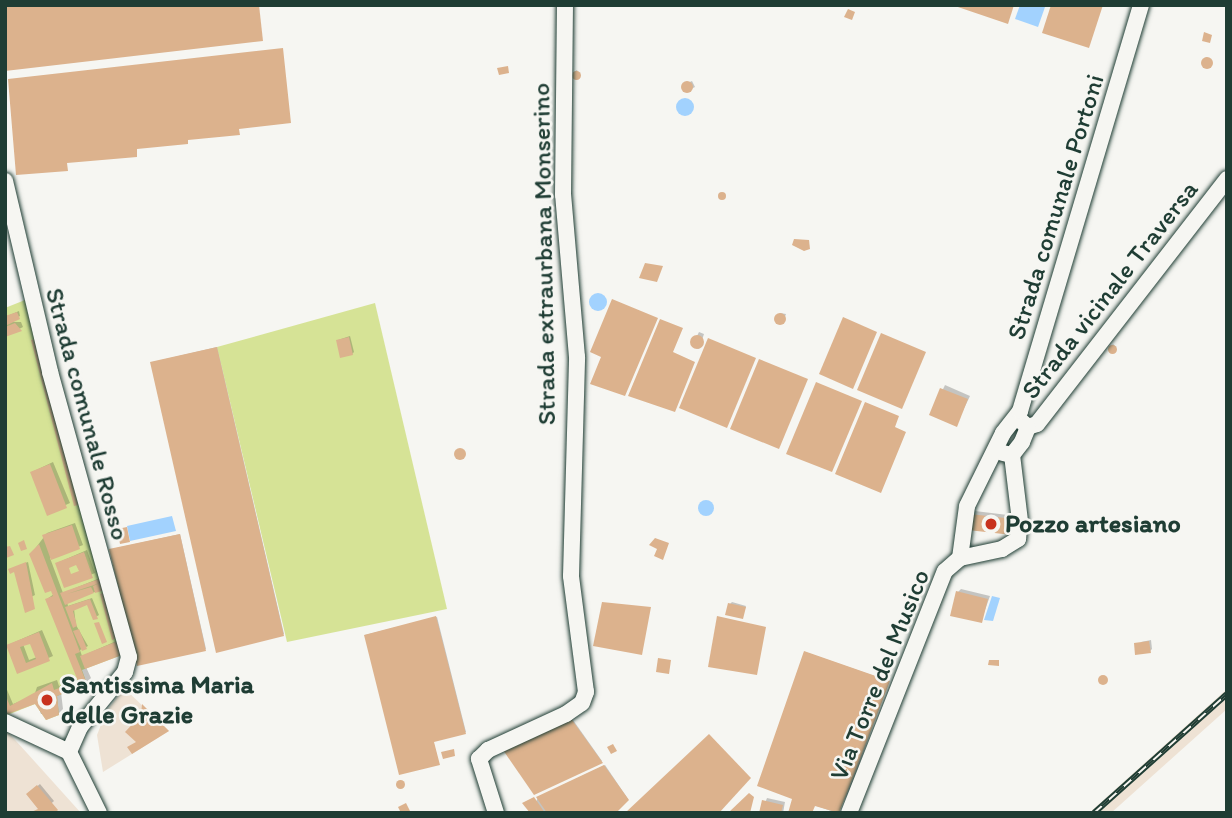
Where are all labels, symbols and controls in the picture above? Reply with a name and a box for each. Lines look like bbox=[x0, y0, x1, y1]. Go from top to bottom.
street label: Strada comunale Portoni bbox=[1001, 70, 1111, 344]
street label: Strada extraurbana Monserino bbox=[525, 83, 563, 425]
street label: Strada vicinale Traversa bbox=[1015, 175, 1205, 405]
street label: Strada comunale Rosso bbox=[38, 284, 136, 544]
place label: Pozzo artesiano bbox=[1005, 508, 1181, 540]
marker: Pozzo artesiano bbox=[983, 516, 999, 532]
street label: Via Torre del Musico bbox=[824, 566, 936, 784]
place label: Santissima Maria delle Grazie bbox=[61, 669, 255, 730]
marker: Santissima Maria delle Grazie bbox=[39, 692, 55, 708]

